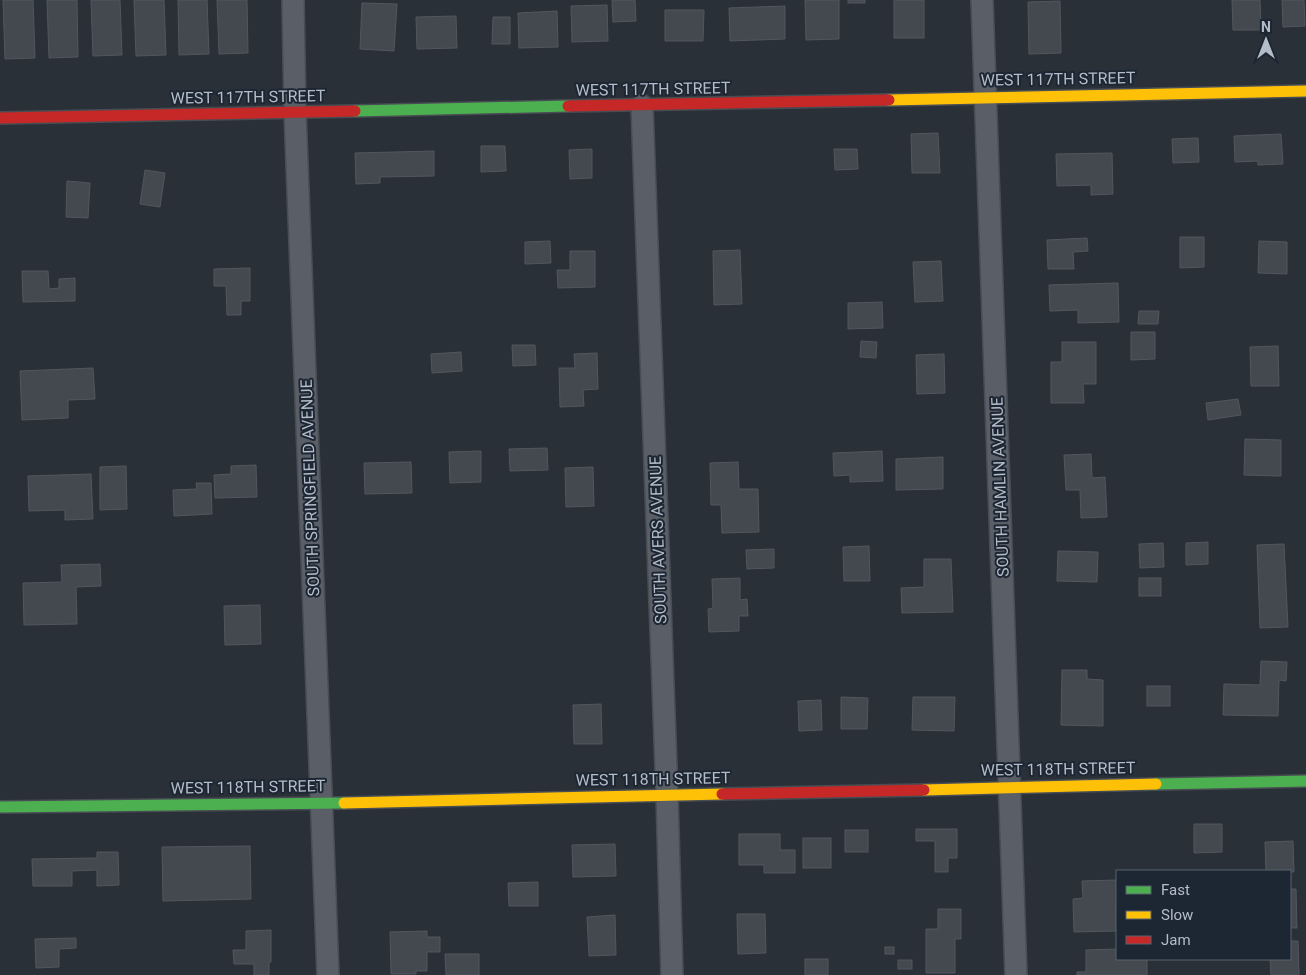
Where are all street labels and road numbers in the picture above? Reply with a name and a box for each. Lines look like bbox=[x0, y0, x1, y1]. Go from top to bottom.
street label: WEST 117TH STREET bbox=[980, 68, 1136, 90]
street label: WEST 117TH STREET bbox=[575, 78, 731, 100]
street label: WEST 117TH STREET bbox=[170, 86, 326, 108]
street label: SOUTH SPRINGFIELD AVENUE bbox=[297, 379, 323, 597]
street label: SOUTH HAMLIN AVENUE bbox=[987, 397, 1013, 577]
street label: SOUTH AVERS AVENUE bbox=[646, 456, 670, 624]
street label: WEST 118TH STREET bbox=[980, 758, 1136, 780]
street label: WEST 118TH STREET bbox=[575, 768, 731, 790]
street label: WEST 118TH STREET bbox=[170, 776, 326, 798]

